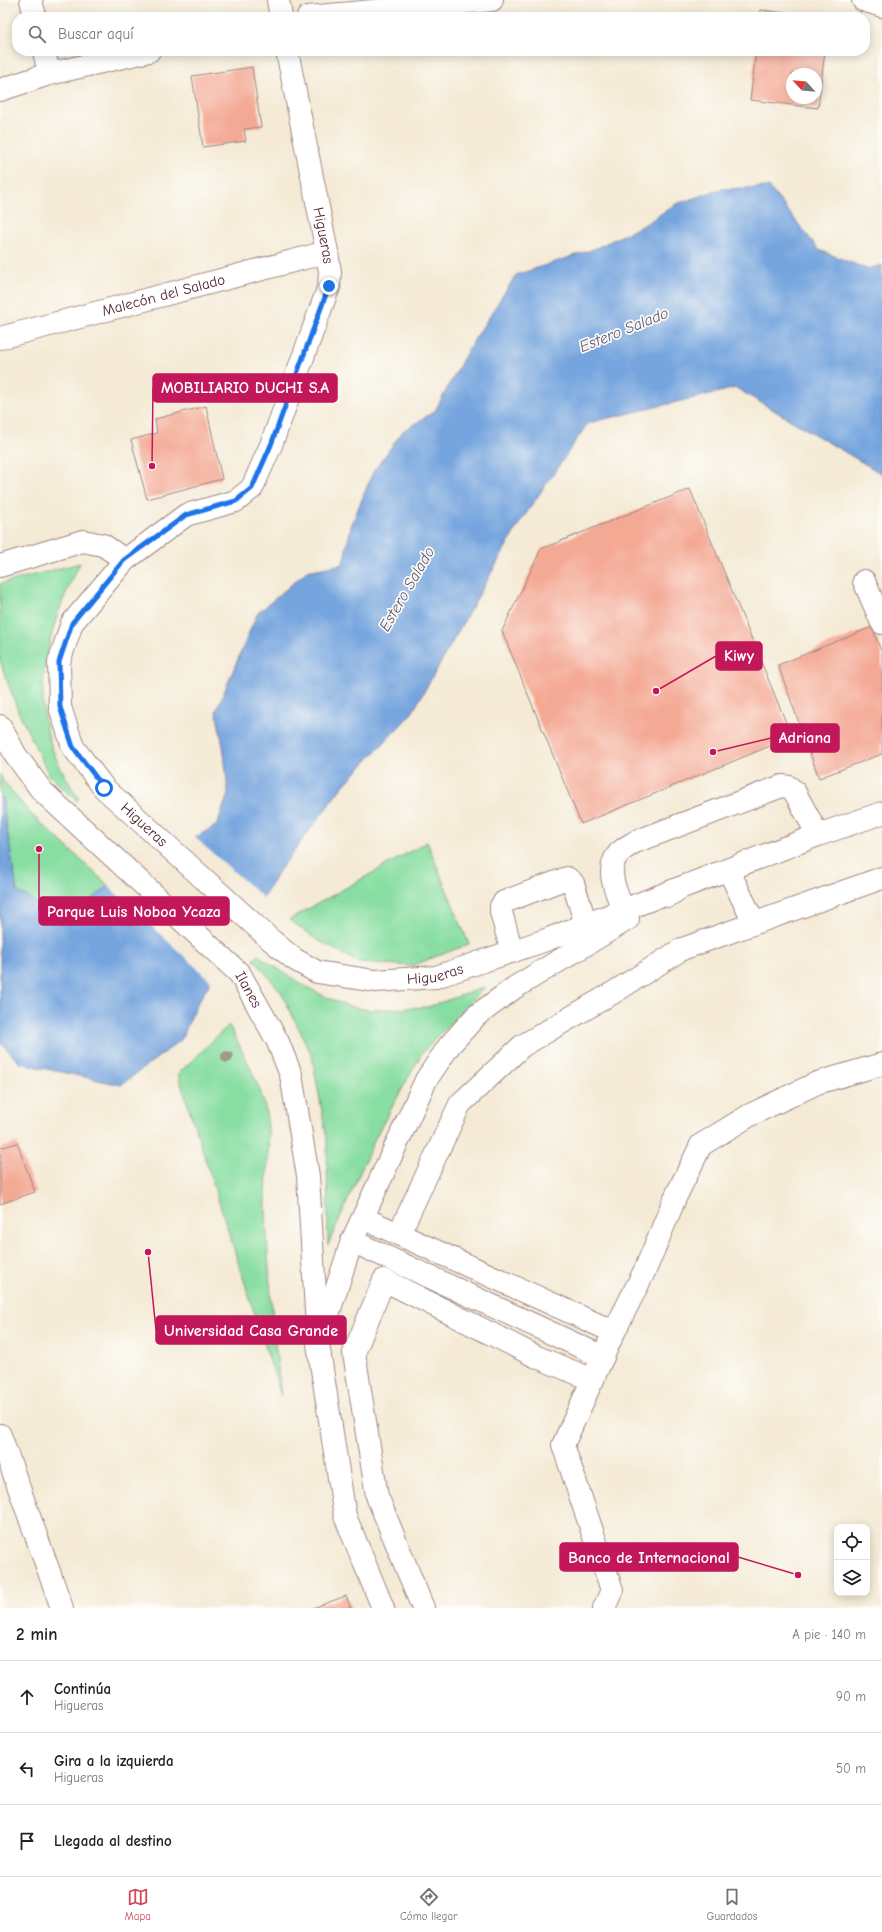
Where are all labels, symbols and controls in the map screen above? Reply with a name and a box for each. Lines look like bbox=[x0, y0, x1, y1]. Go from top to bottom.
search box bbox=[12, 12, 870, 56]
icon: search bbox=[26, 23, 48, 45]
text: Buscar aquí bbox=[58, 25, 134, 43]
north arrow bbox=[786, 68, 822, 104]
street label: Higueras bbox=[309, 206, 338, 265]
street label: Malecón del Salado bbox=[100, 270, 227, 320]
route end bbox=[320, 277, 338, 295]
water label: Estero Salado bbox=[577, 304, 671, 356]
callout: MOBILIARIO DUCHI S.A bbox=[153, 374, 337, 402]
text: MOBILIARIO DUCHI S.A bbox=[161, 379, 329, 397]
water label: Estero Salado bbox=[376, 544, 438, 634]
callout: Kiwy bbox=[716, 642, 762, 670]
text: Kiwy bbox=[724, 647, 755, 665]
callout: Adriana bbox=[771, 724, 839, 752]
text: Adriana bbox=[779, 729, 831, 747]
route start bbox=[95, 779, 113, 797]
street label: Higueras bbox=[117, 799, 171, 850]
callout: Parque Luis Noboa Ycaza bbox=[39, 897, 229, 925]
text: Parque Luis Noboa Ycaza bbox=[47, 903, 221, 921]
street label: Higueras bbox=[406, 960, 465, 988]
street label: Ilanes bbox=[231, 968, 266, 1011]
callout: Universidad Casa Grande bbox=[156, 1316, 346, 1344]
text: Universidad Casa Grande bbox=[164, 1322, 338, 1340]
map controls bbox=[834, 1524, 870, 1596]
button: locate bbox=[834, 1524, 870, 1560]
callout: Banco de Internacional bbox=[560, 1543, 738, 1571]
text: Banco de Internacional bbox=[568, 1549, 730, 1567]
button: layers bbox=[834, 1560, 870, 1596]
text: 2 min bbox=[16, 1625, 57, 1644]
text: A pie · 140 m bbox=[792, 1627, 866, 1642]
text: Continúa bbox=[54, 1680, 111, 1698]
icon: ahead bbox=[16, 1686, 38, 1708]
text: 90 m bbox=[836, 1689, 866, 1704]
text: Higueras bbox=[54, 1698, 103, 1713]
text: Gira a la izquierda bbox=[54, 1752, 174, 1770]
icon: left bbox=[16, 1758, 38, 1780]
text: 50 m bbox=[836, 1761, 866, 1776]
text: Higueras bbox=[54, 1770, 103, 1785]
icon: arrive bbox=[16, 1830, 38, 1852]
text: Llegada al destino bbox=[54, 1832, 172, 1850]
tab: Mapa bbox=[125, 1886, 151, 1923]
tab: Cómo llegar bbox=[400, 1886, 457, 1923]
tab: Guardados bbox=[707, 1886, 757, 1923]

